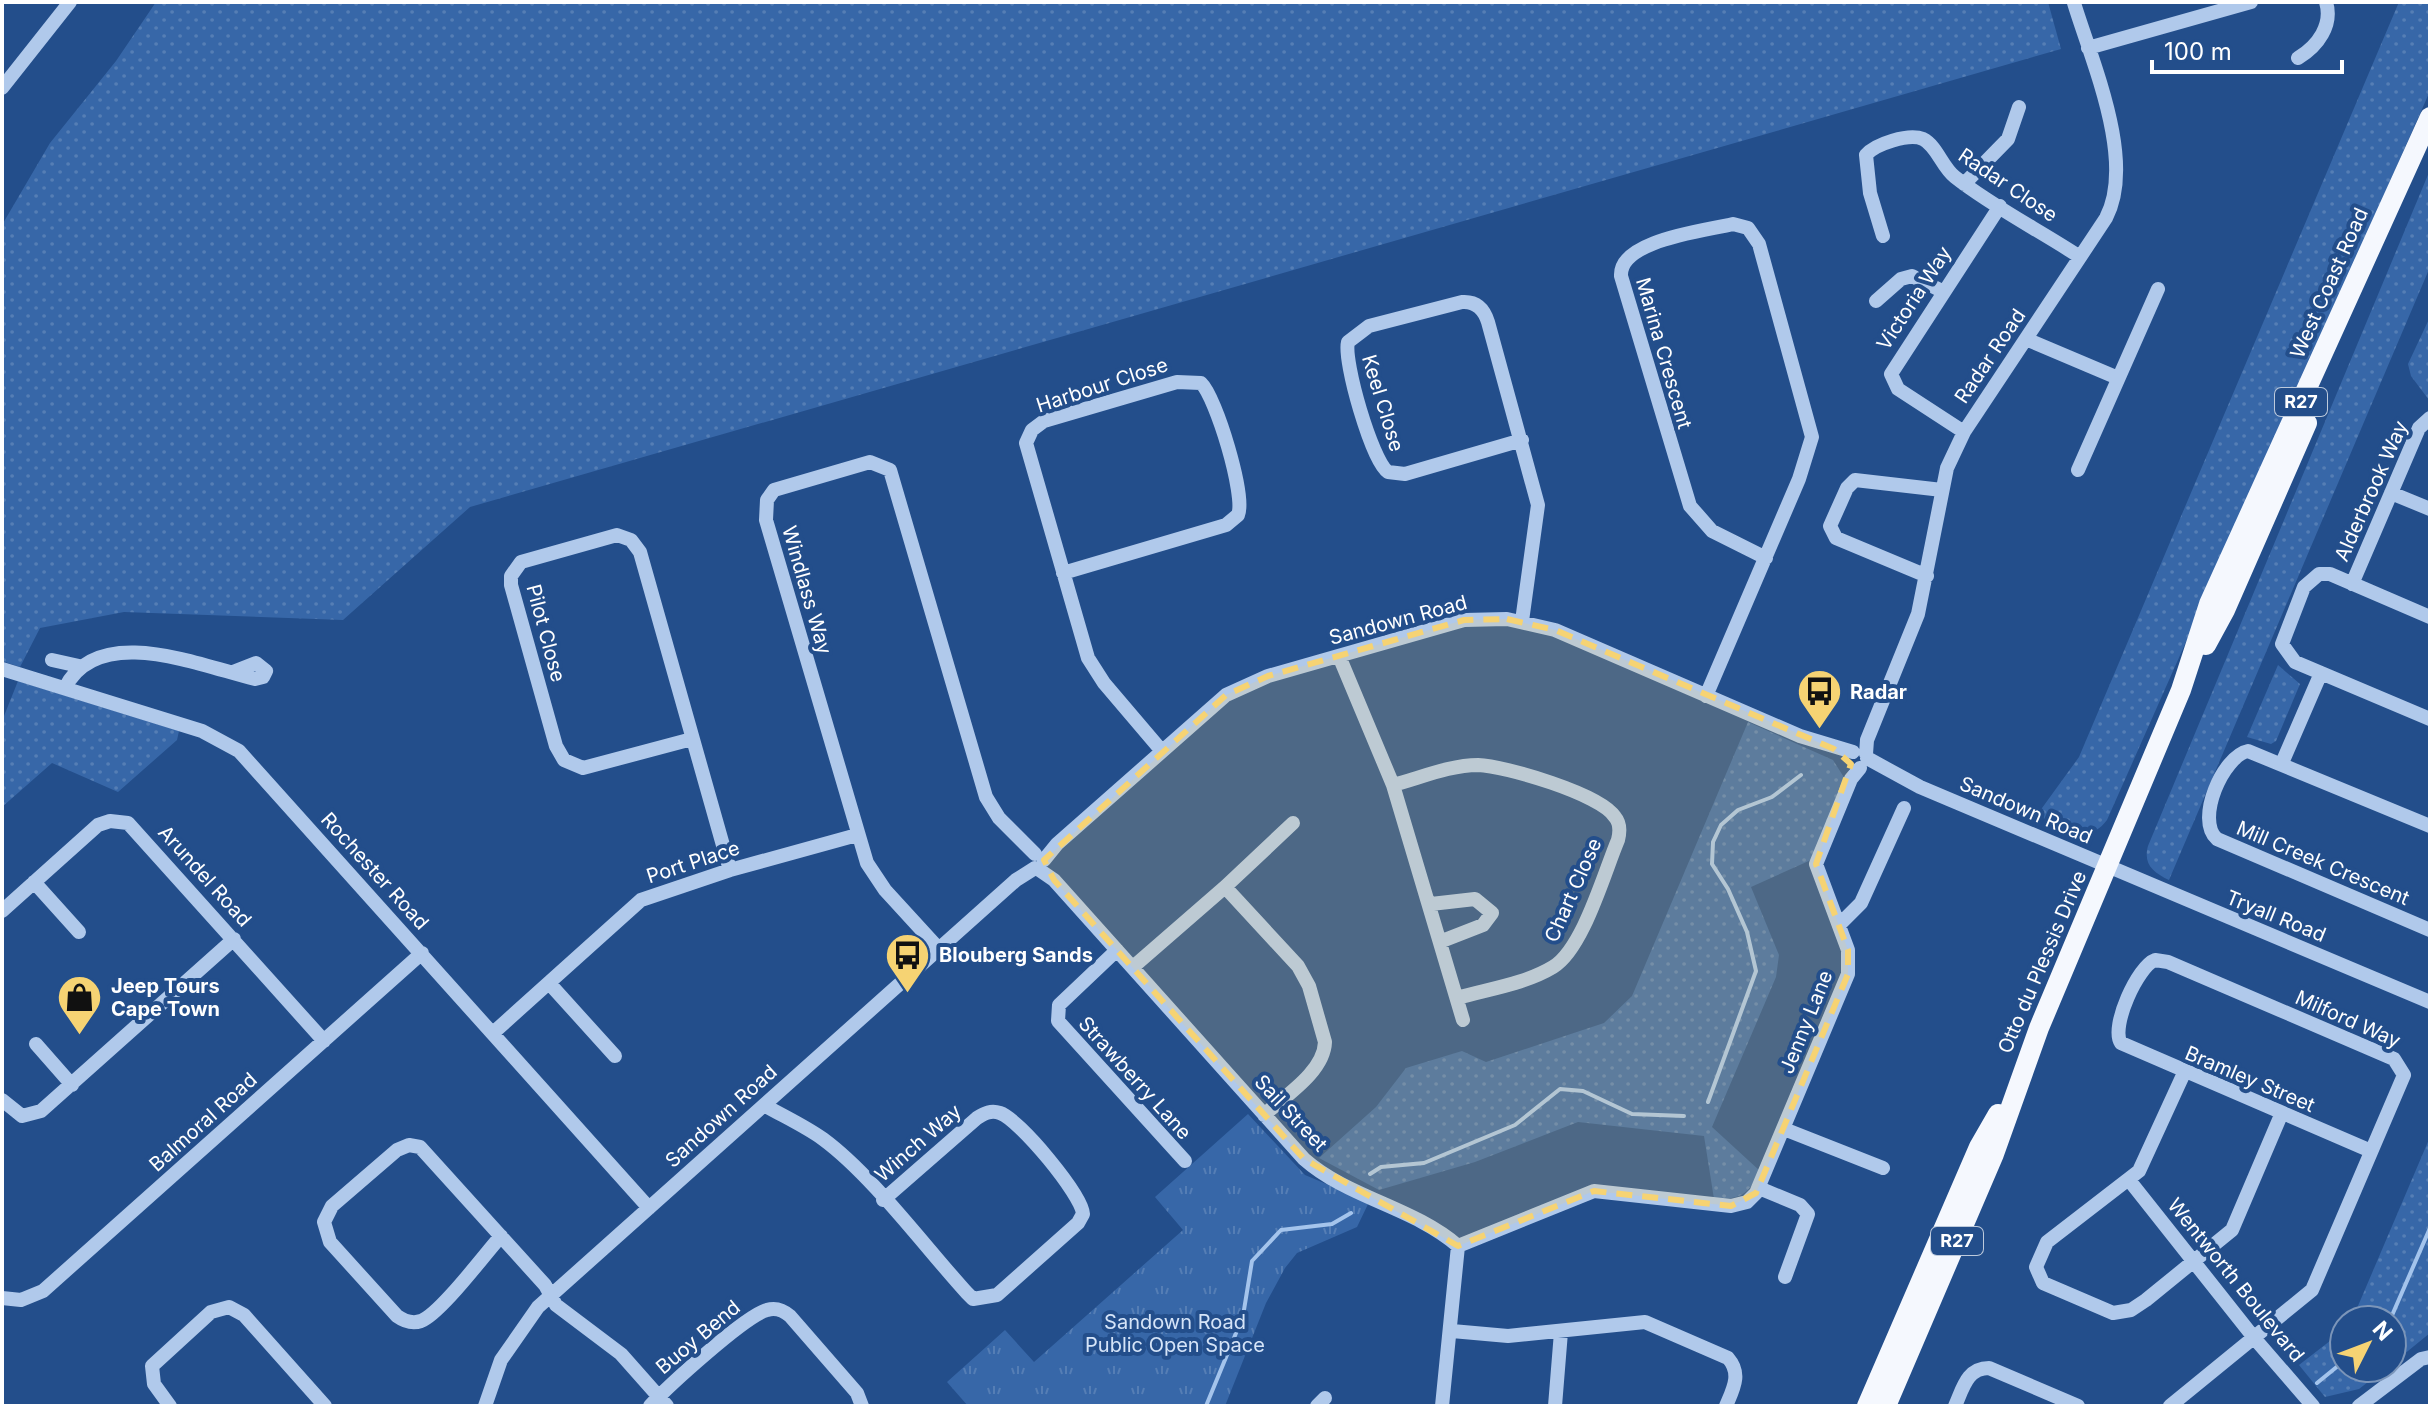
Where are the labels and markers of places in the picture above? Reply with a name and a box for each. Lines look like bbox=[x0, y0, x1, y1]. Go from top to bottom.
bus stop icon: Radar bbox=[1795, 668, 1843, 731]
place label: Radar bbox=[1850, 680, 1907, 704]
bus stop icon: Blouberg Sands bbox=[884, 931, 932, 994]
place label: Blouberg Sands bbox=[939, 943, 1093, 967]
shop icon: Jeep Tours Cape Town bbox=[56, 973, 104, 1036]
place label: Jeep Tours Cape Town bbox=[111, 974, 220, 1021]

